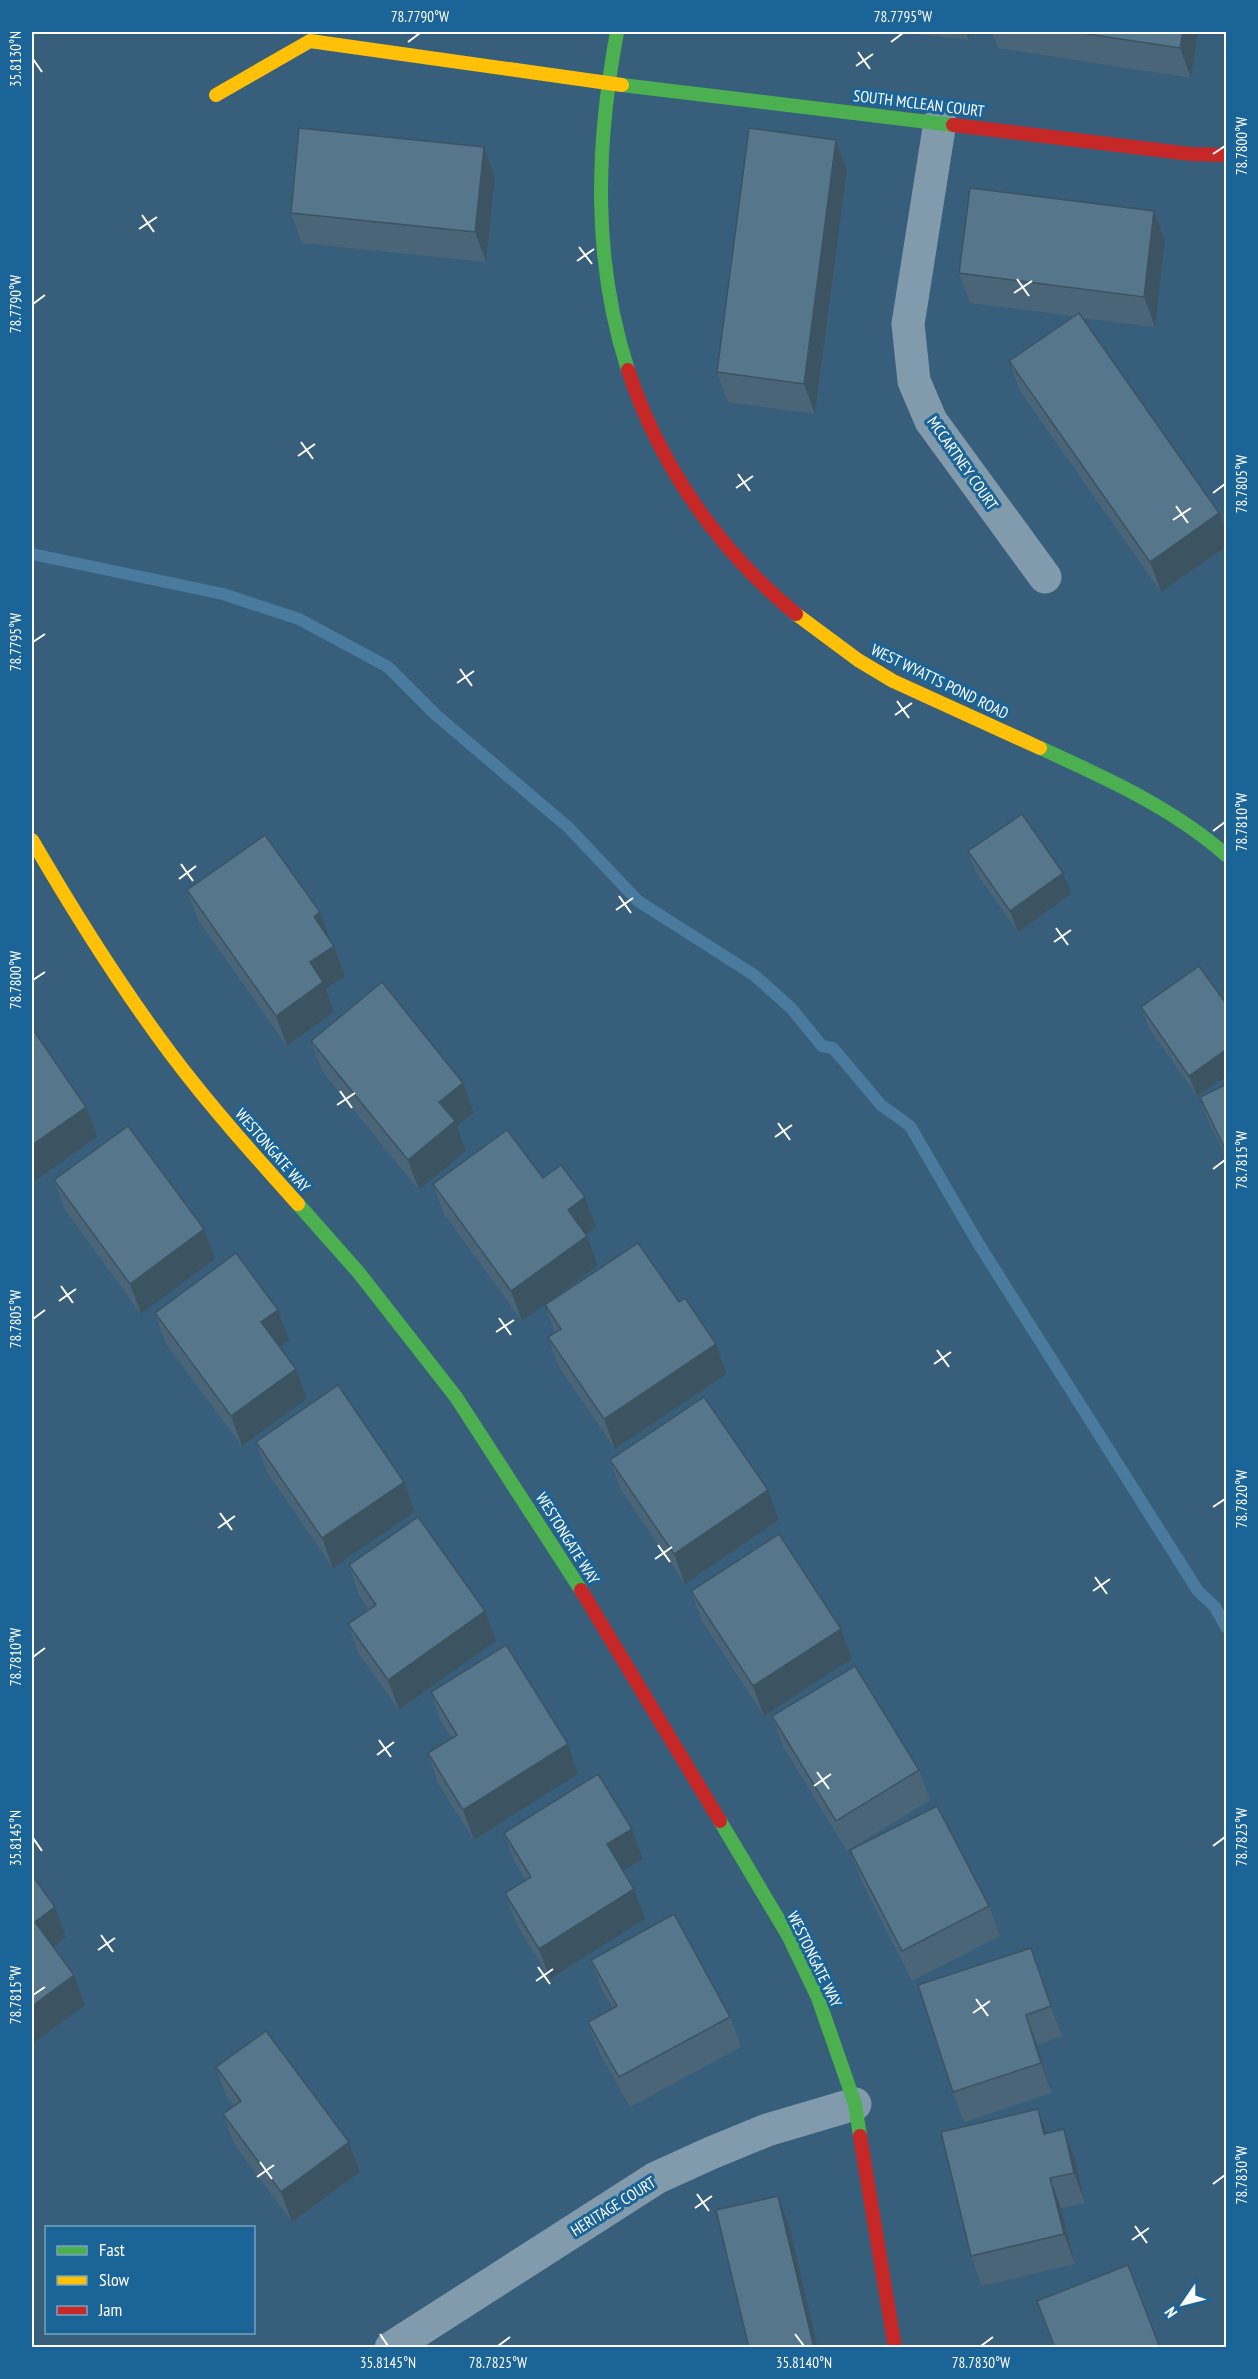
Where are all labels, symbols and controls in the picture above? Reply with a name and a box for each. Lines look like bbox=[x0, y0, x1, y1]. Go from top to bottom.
text: 78.7790°W bbox=[391, 7, 449, 26]
text: 78.7795°W bbox=[874, 7, 932, 26]
text: 35.8130°N bbox=[6, 31, 25, 87]
street label: SOUTH MCLEAN COURT bbox=[852, 85, 986, 121]
text: 78.7800°W bbox=[1232, 117, 1251, 175]
text: 78.7790°W bbox=[6, 275, 25, 333]
street label: MCCARTNEY COURT bbox=[923, 412, 1003, 514]
text: 78.7805°W bbox=[1232, 455, 1251, 513]
text: 78.7795°W bbox=[6, 613, 25, 671]
street label: WEST WYATTS POND ROAD bbox=[868, 639, 1012, 723]
text: 78.7810°W bbox=[1232, 793, 1251, 851]
text: 78.7800°W bbox=[6, 951, 25, 1009]
street label: WESTONGATE WAY bbox=[231, 1104, 315, 1196]
text: 78.7815°W bbox=[1232, 1131, 1251, 1189]
text: 78.7805°W bbox=[6, 1290, 25, 1348]
text: 78.7820°W bbox=[1232, 1470, 1251, 1528]
street label: WESTONGATE WAY bbox=[532, 1488, 605, 1588]
text: 78.7810°W bbox=[6, 1628, 25, 1686]
text: 78.7825°W bbox=[1232, 1808, 1251, 1866]
text: 35.8145°N bbox=[6, 1810, 25, 1866]
street label: WESTONGATE WAY bbox=[783, 1908, 847, 2011]
text: 78.7815°W bbox=[6, 1966, 25, 2024]
text: 78.7830°W bbox=[1232, 2146, 1251, 2204]
street label: HERITAGE COURT bbox=[567, 2172, 659, 2240]
legend bbox=[45, 2226, 255, 2334]
text: Fast bbox=[99, 2238, 125, 2261]
text: Slow bbox=[99, 2268, 130, 2291]
north arrow bbox=[1153, 2274, 1213, 2334]
text: Jam bbox=[98, 2298, 122, 2321]
text: N bbox=[1160, 2303, 1181, 2322]
text: 35.8145°N bbox=[360, 2353, 416, 2372]
text: 78.7825°W bbox=[469, 2353, 527, 2372]
text: 35.8140°N bbox=[776, 2353, 832, 2372]
text: 78.7830°W bbox=[952, 2353, 1010, 2372]

